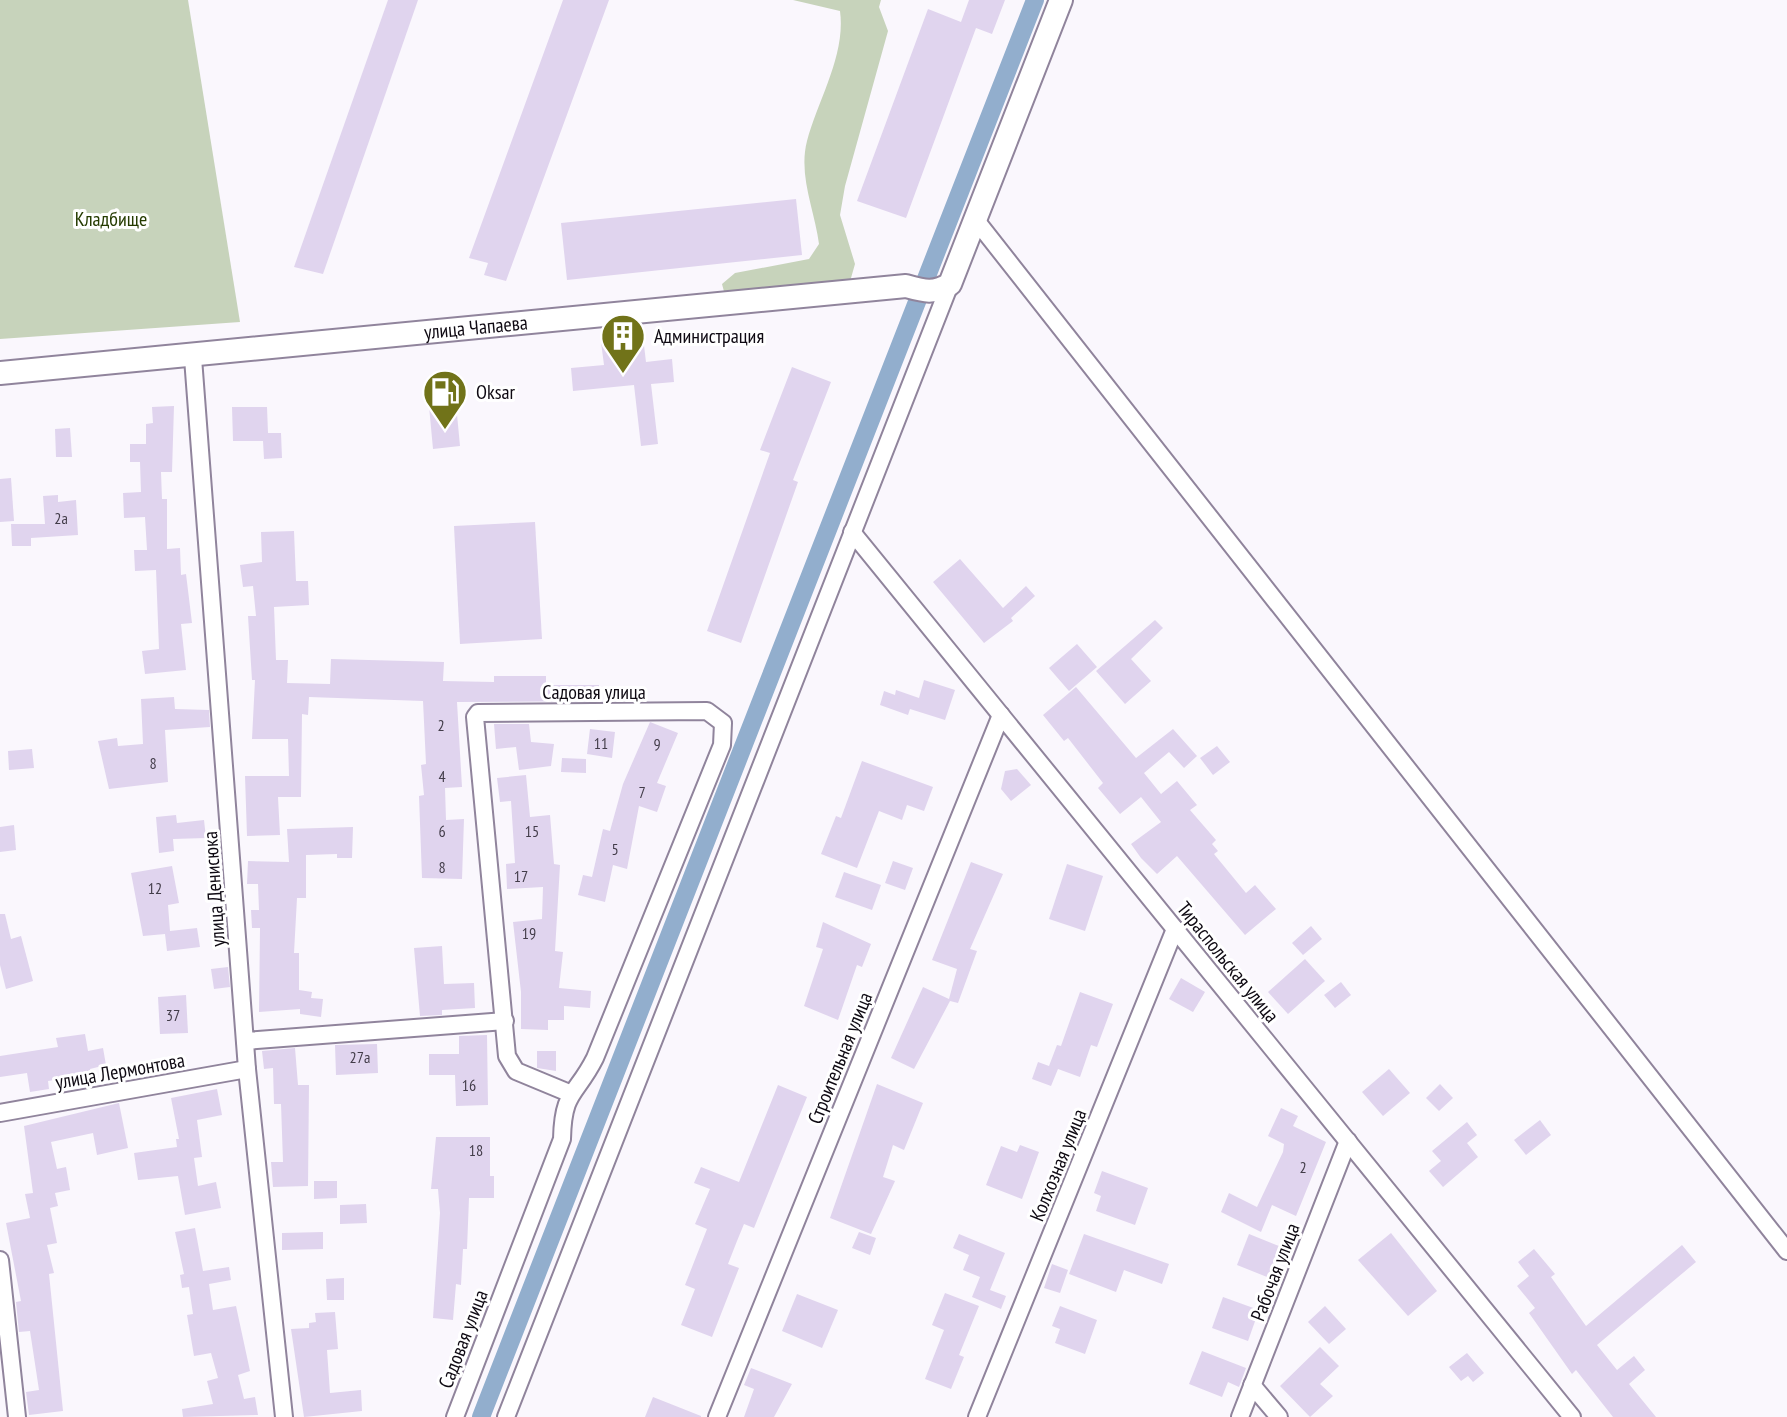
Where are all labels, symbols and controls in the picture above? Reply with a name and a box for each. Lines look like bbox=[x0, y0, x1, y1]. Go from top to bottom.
park label: Кладбище bbox=[75, 206, 147, 232]
street label: улица Чапаева bbox=[423, 309, 529, 345]
building icon: Администрация bbox=[599, 312, 647, 375]
place label: Администрация bbox=[654, 323, 764, 349]
fuel station icon: Oksar bbox=[421, 368, 469, 431]
place label: Oksar bbox=[476, 379, 516, 405]
house number: 2а bbox=[54, 508, 68, 528]
street label: Садовая улица bbox=[542, 679, 646, 705]
house number: 2 bbox=[437, 715, 445, 735]
house number: 11 bbox=[594, 733, 608, 753]
house number: 9 bbox=[653, 734, 661, 754]
house number: 8 bbox=[149, 753, 157, 773]
house number: 4 bbox=[438, 766, 446, 786]
house number: 7 bbox=[638, 782, 646, 802]
house number: 6 bbox=[438, 821, 446, 841]
house number: 15 bbox=[525, 821, 539, 841]
street label: улица Денисюка bbox=[197, 830, 231, 948]
house number: 5 bbox=[611, 839, 619, 859]
house number: 8 bbox=[438, 857, 446, 877]
house number: 17 bbox=[514, 866, 528, 886]
house number: 12 bbox=[148, 878, 162, 898]
street label: Тираспольская улица bbox=[1171, 896, 1285, 1028]
house number: 19 bbox=[522, 923, 536, 943]
street label: Строительная улица bbox=[802, 988, 878, 1128]
house number: 37 bbox=[166, 1005, 180, 1025]
street label: улица Лермонтова bbox=[53, 1047, 187, 1095]
house number: 27а bbox=[350, 1047, 370, 1067]
house number: 16 bbox=[462, 1075, 476, 1095]
street label: Колхозная улица bbox=[1024, 1105, 1092, 1225]
house number: 18 bbox=[469, 1140, 483, 1160]
house number: 2 bbox=[1299, 1157, 1307, 1177]
street label: Рабочая улица bbox=[1244, 1219, 1306, 1325]
street label: Садовая улица bbox=[432, 1286, 494, 1392]

